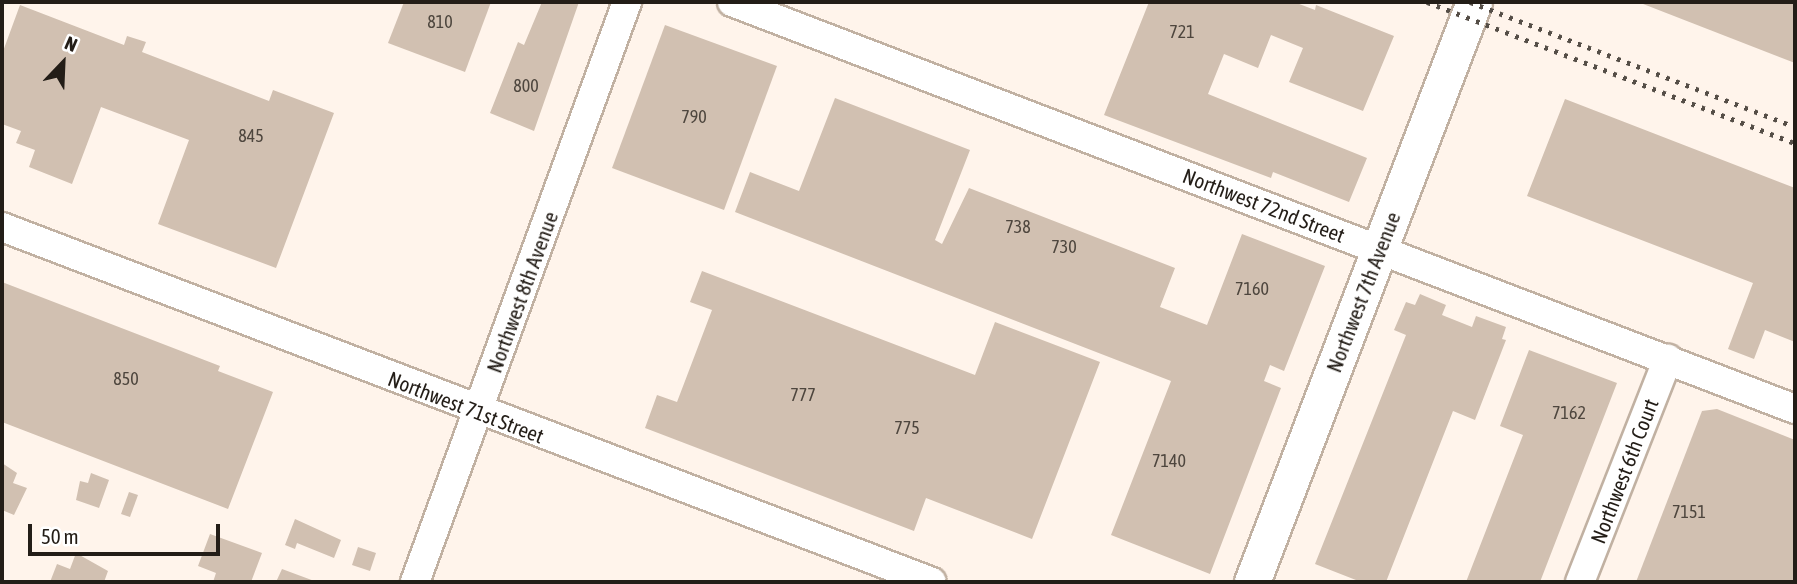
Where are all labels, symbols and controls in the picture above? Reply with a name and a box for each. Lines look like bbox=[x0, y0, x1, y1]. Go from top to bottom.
house number: 810 bbox=[427, 11, 453, 33]
house number: 721 bbox=[1169, 21, 1195, 43]
north arrow bbox=[28, 28, 98, 98]
text: N bbox=[62, 31, 81, 56]
house number: 800 bbox=[513, 75, 539, 97]
house number: 790 bbox=[681, 106, 707, 128]
house number: 845 bbox=[238, 125, 264, 147]
street label: Northwest 72nd Street bbox=[1179, 163, 1349, 247]
street label: Northwest 8th Avenue bbox=[481, 208, 563, 376]
street label: Northwest 7th Avenue bbox=[1321, 208, 1405, 376]
house number: 738 bbox=[1005, 216, 1031, 238]
house number: 730 bbox=[1051, 236, 1077, 258]
house number: 7160 bbox=[1235, 278, 1269, 300]
street label: Northwest 71st Street bbox=[385, 366, 547, 448]
house number: 850 bbox=[113, 368, 139, 390]
house number: 777 bbox=[790, 384, 816, 406]
street label: Northwest 6th Court bbox=[1585, 395, 1663, 547]
house number: 7162 bbox=[1552, 402, 1586, 424]
house number: 775 bbox=[894, 417, 920, 439]
house number: 7140 bbox=[1152, 450, 1186, 472]
house number: 7151 bbox=[1672, 501, 1706, 523]
scale bar bbox=[32, 510, 224, 554]
text: 50 m bbox=[41, 524, 79, 548]

